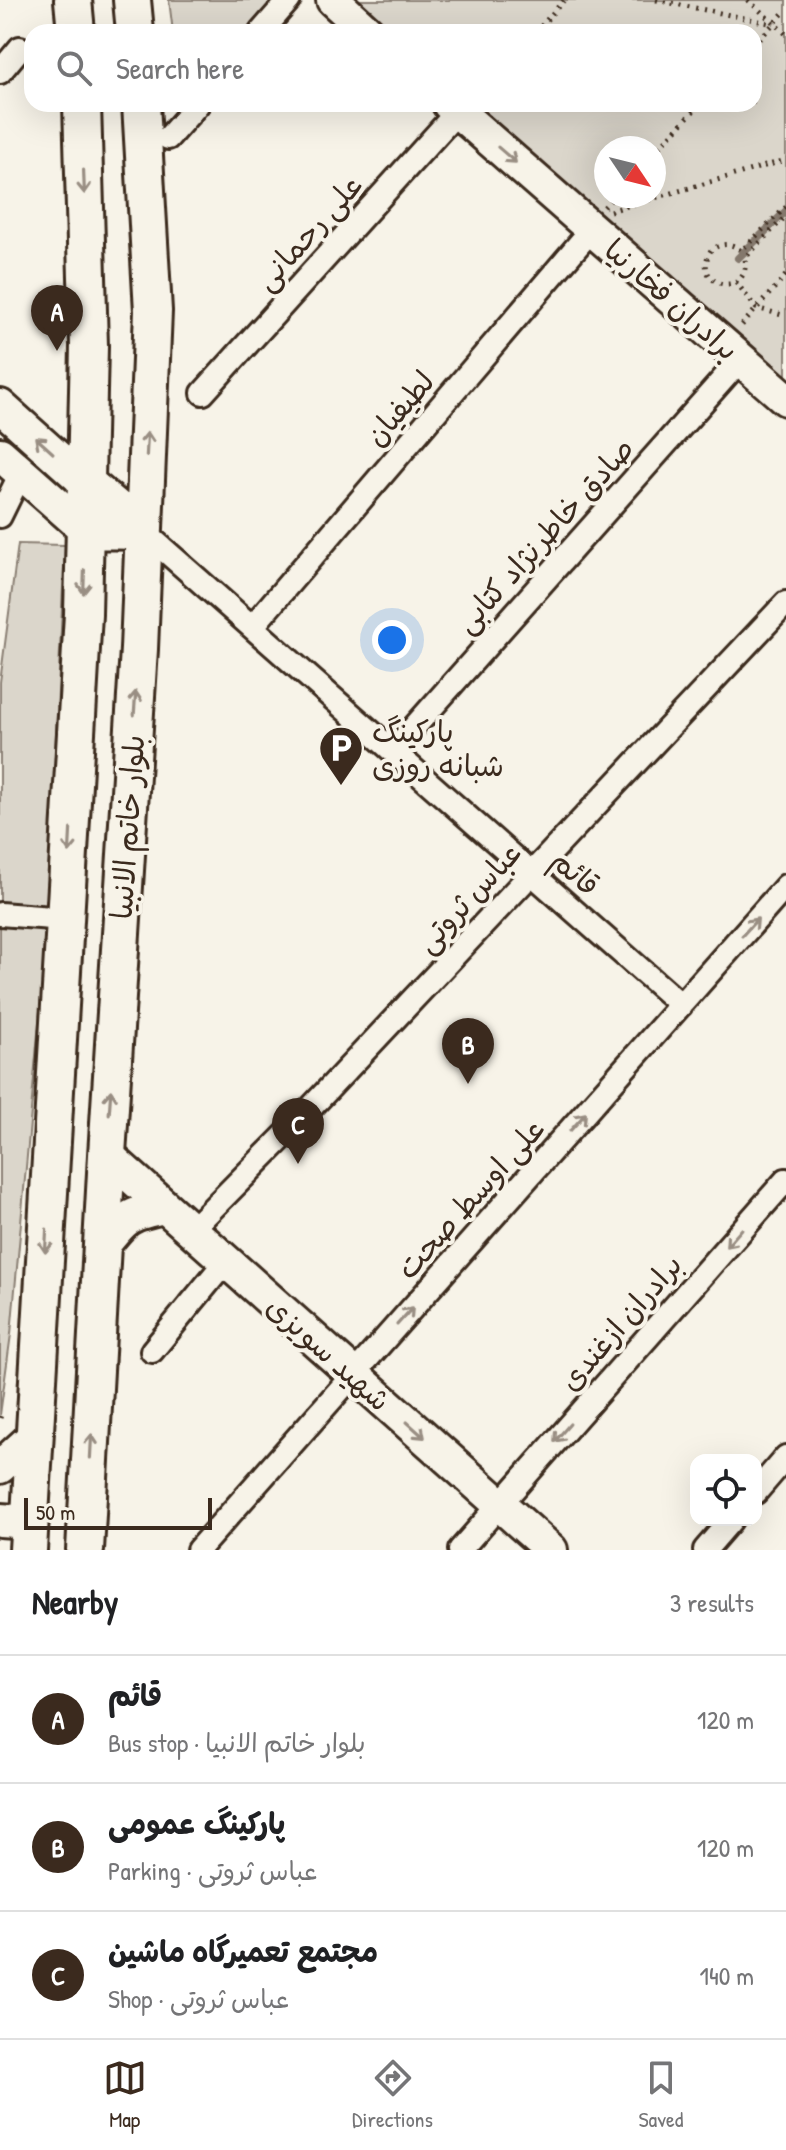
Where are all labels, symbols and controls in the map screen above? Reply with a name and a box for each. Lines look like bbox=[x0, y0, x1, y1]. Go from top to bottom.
search box bbox=[24, 24, 762, 112]
icon: search bbox=[52, 46, 96, 90]
text: Search here bbox=[116, 48, 244, 88]
north arrow bbox=[594, 136, 666, 208]
one-way arrow bbox=[497, 146, 517, 164]
street label: علی رحمانی bbox=[245, 165, 371, 299]
one-way arrow bbox=[76, 168, 92, 195]
street label: برادران فخارنیا bbox=[596, 229, 748, 369]
pin: A bbox=[31, 285, 83, 351]
street label: لطیفیان bbox=[355, 362, 443, 454]
street label: صادق خاطرنژاد کتابی bbox=[446, 429, 642, 641]
one-way arrow bbox=[140, 431, 155, 458]
one-way arrow bbox=[34, 436, 54, 454]
one-way arrow bbox=[76, 568, 91, 595]
your location bbox=[372, 620, 412, 660]
one-way arrow bbox=[128, 690, 143, 717]
place label: پارکینگ شبانه روزی bbox=[372, 711, 504, 785]
parking icon: پارکینگ شبانه روزی bbox=[317, 724, 365, 787]
street label: بلوار خاتم الانبیا bbox=[101, 733, 156, 921]
one-way arrow bbox=[62, 827, 77, 854]
street label: عباس ثروتی bbox=[406, 833, 530, 961]
street label: قائم bbox=[541, 840, 609, 906]
one-way arrow bbox=[741, 917, 759, 937]
pin: B bbox=[442, 1018, 494, 1084]
one-way arrow bbox=[103, 1090, 118, 1116]
pin: C bbox=[272, 1098, 324, 1164]
street label: علی اوسط صحت bbox=[387, 1109, 553, 1287]
one-way arrow bbox=[568, 1112, 586, 1132]
one-way arrow bbox=[38, 1227, 53, 1254]
one-way arrow bbox=[726, 1228, 744, 1248]
street label: برادران ازغندی bbox=[550, 1245, 690, 1399]
street label: شهید سویزی bbox=[258, 1286, 400, 1420]
one-way arrow bbox=[396, 1307, 414, 1327]
one-way arrow bbox=[406, 1421, 426, 1439]
one-way arrow bbox=[554, 1423, 572, 1443]
one-way arrow bbox=[84, 1433, 99, 1460]
map controls bbox=[690, 1454, 762, 1526]
button: locate bbox=[690, 1454, 762, 1526]
scale bar bbox=[24, 1494, 212, 1530]
text: 50 m bbox=[36, 1497, 75, 1527]
text: Nearby bbox=[32, 1579, 118, 1625]
text: 3 results bbox=[670, 1585, 754, 1620]
text: قائم bbox=[108, 1675, 162, 1715]
text: A bbox=[52, 1702, 64, 1737]
text: 120 m bbox=[697, 1702, 754, 1737]
text: Bus stop · بلوار خاتم الانبیا bbox=[108, 1725, 366, 1760]
text: پارکینگ عمومی bbox=[108, 1803, 285, 1843]
text: B bbox=[51, 1830, 65, 1865]
text: 120 m bbox=[697, 1830, 754, 1865]
text: Parking · عباس ثروتی bbox=[108, 1853, 318, 1888]
text: مجتمع تعمیرگاه ماشین bbox=[108, 1931, 378, 1971]
text: C bbox=[51, 1958, 65, 1993]
text: 140 m bbox=[700, 1958, 754, 1993]
text: Shop · عباس ثروتی bbox=[108, 1981, 289, 2016]
tab: Map bbox=[103, 2056, 147, 2134]
tab: Directions bbox=[352, 2056, 433, 2134]
tab: Saved bbox=[638, 2056, 683, 2134]

